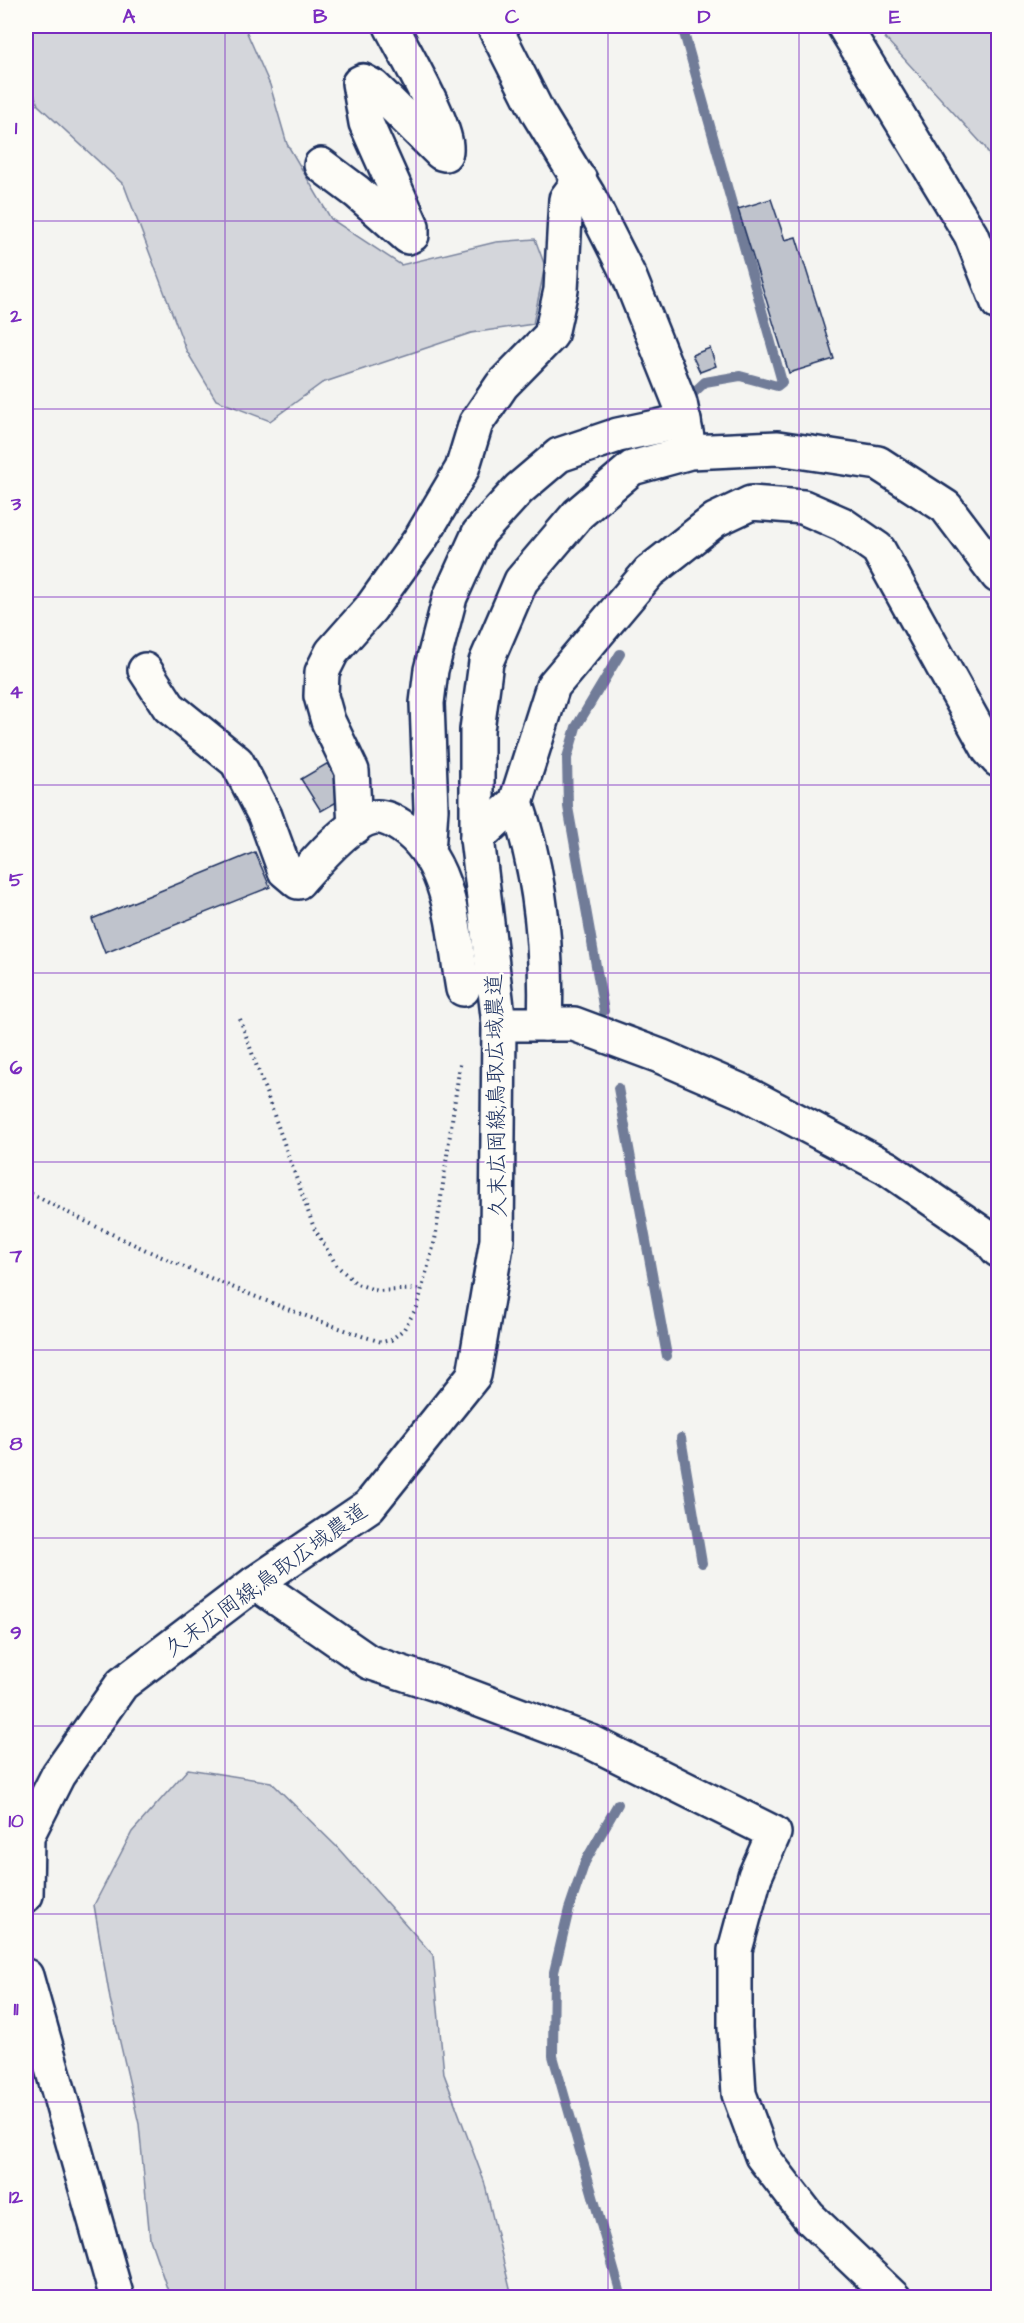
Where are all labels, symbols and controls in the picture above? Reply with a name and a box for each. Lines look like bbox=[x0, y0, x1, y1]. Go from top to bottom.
text: A bbox=[123, 3, 136, 31]
text: B bbox=[313, 3, 328, 31]
text: C bbox=[505, 3, 520, 31]
text: D bbox=[698, 3, 711, 31]
text: E bbox=[889, 3, 901, 31]
text: 1 bbox=[15, 114, 18, 142]
text: 2 bbox=[9, 302, 22, 330]
text: 3 bbox=[10, 490, 22, 518]
text: 4 bbox=[9, 678, 23, 706]
text: 5 bbox=[9, 866, 24, 894]
street label: 久末広岡線;鳥取広域農道 bbox=[479, 973, 514, 1219]
text: 6 bbox=[10, 1054, 23, 1082]
text: 7 bbox=[9, 1242, 23, 1270]
text: 8 bbox=[10, 1430, 23, 1458]
street label: 久末広岡線;鳥取広域農道 bbox=[158, 1496, 374, 1665]
text: 9 bbox=[10, 1619, 22, 1647]
text: 10 bbox=[8, 1807, 24, 1835]
text: 11 bbox=[13, 1995, 19, 2023]
text: 12 bbox=[9, 2183, 24, 2211]

